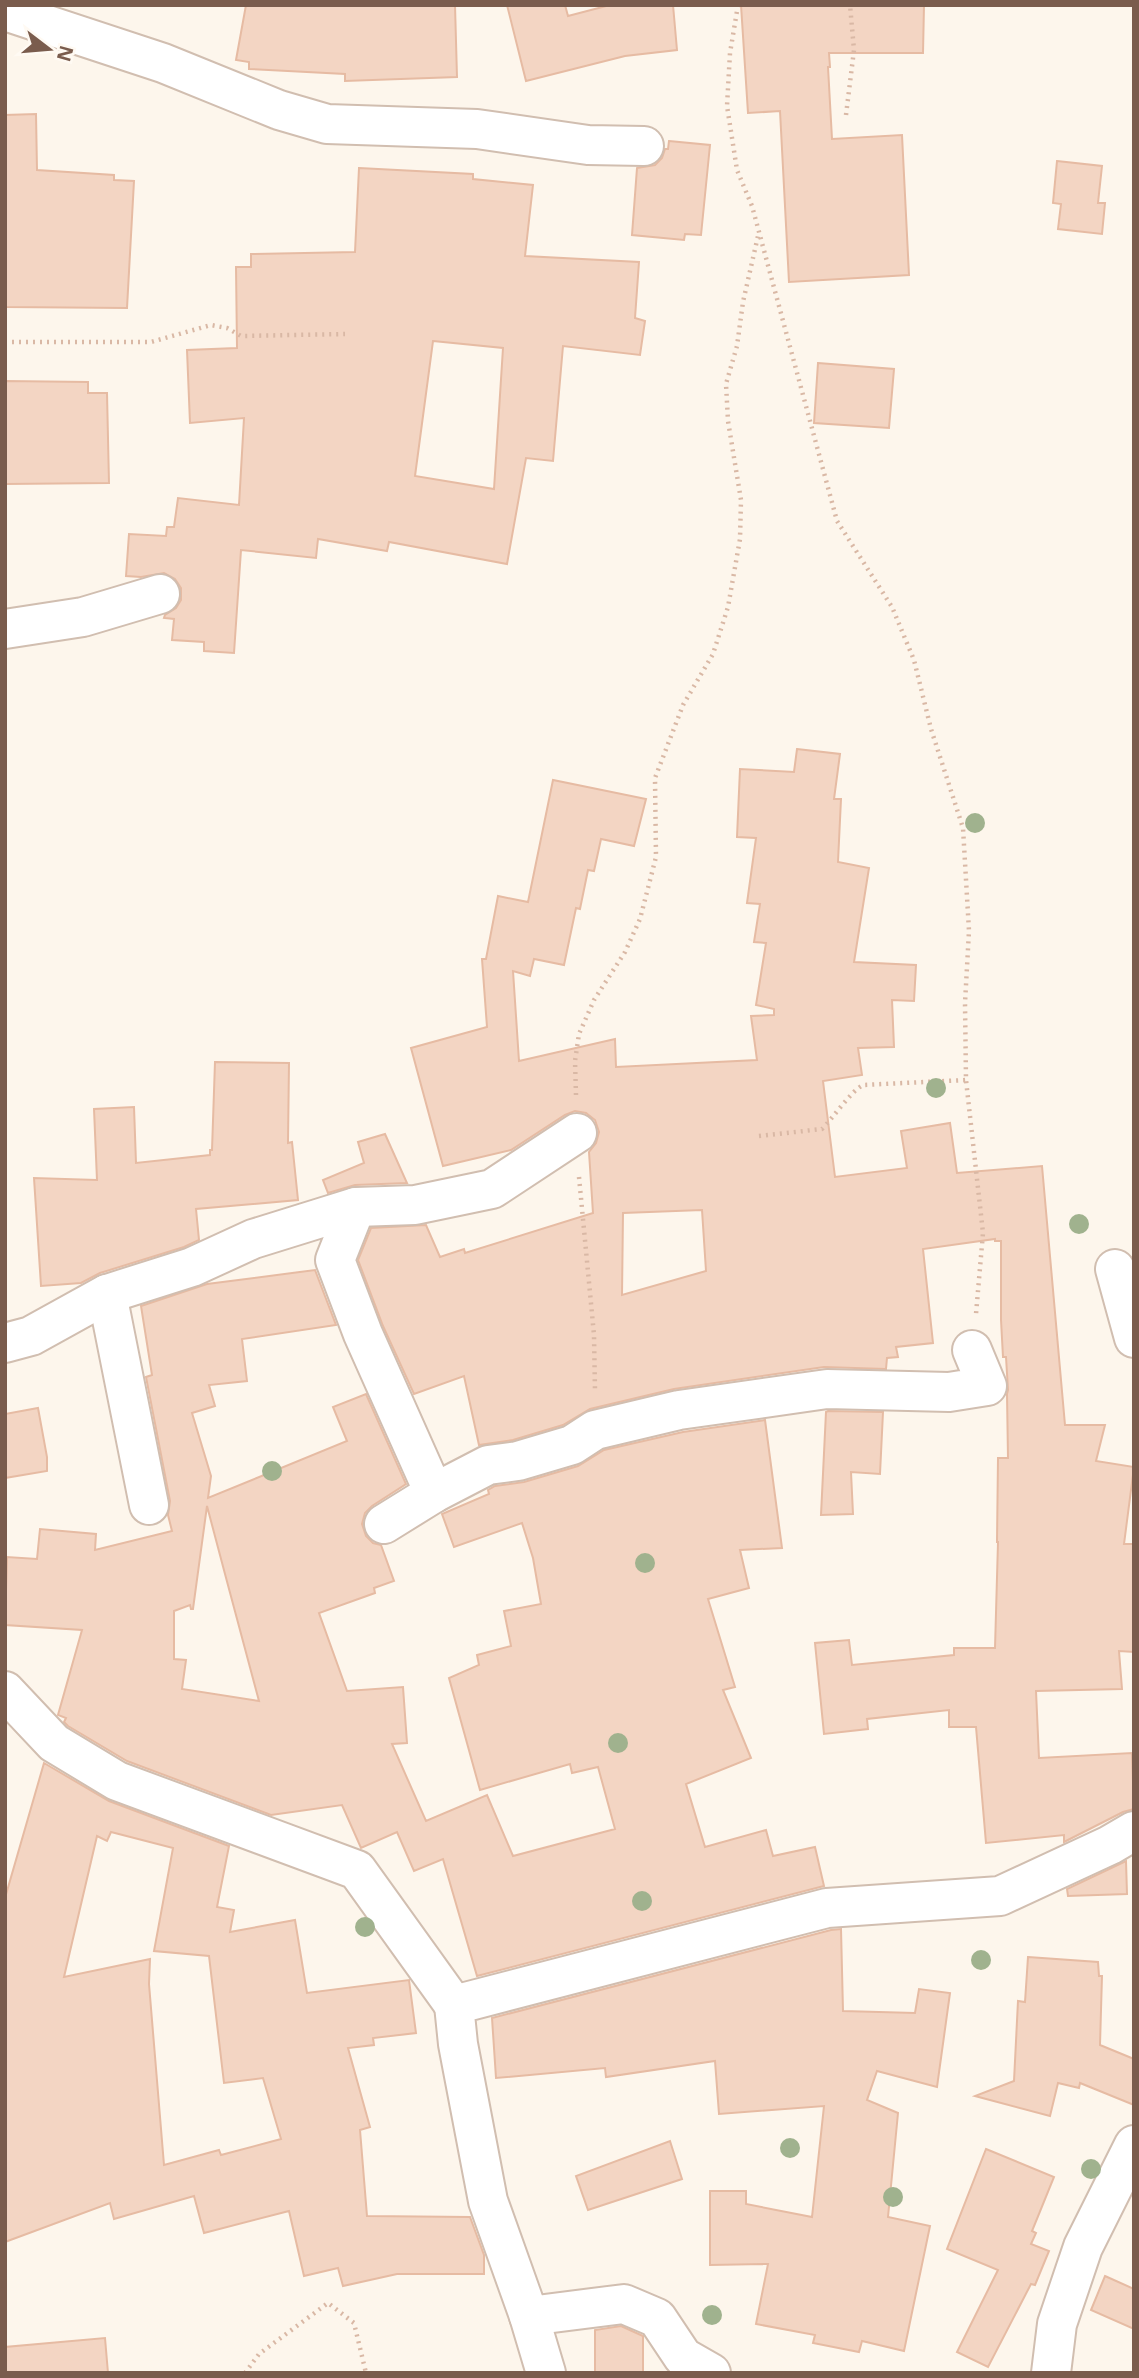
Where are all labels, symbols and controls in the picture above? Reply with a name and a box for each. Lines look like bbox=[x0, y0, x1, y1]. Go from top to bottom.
north arrow bbox=[14, 14, 84, 84]
text: N bbox=[51, 43, 80, 65]

